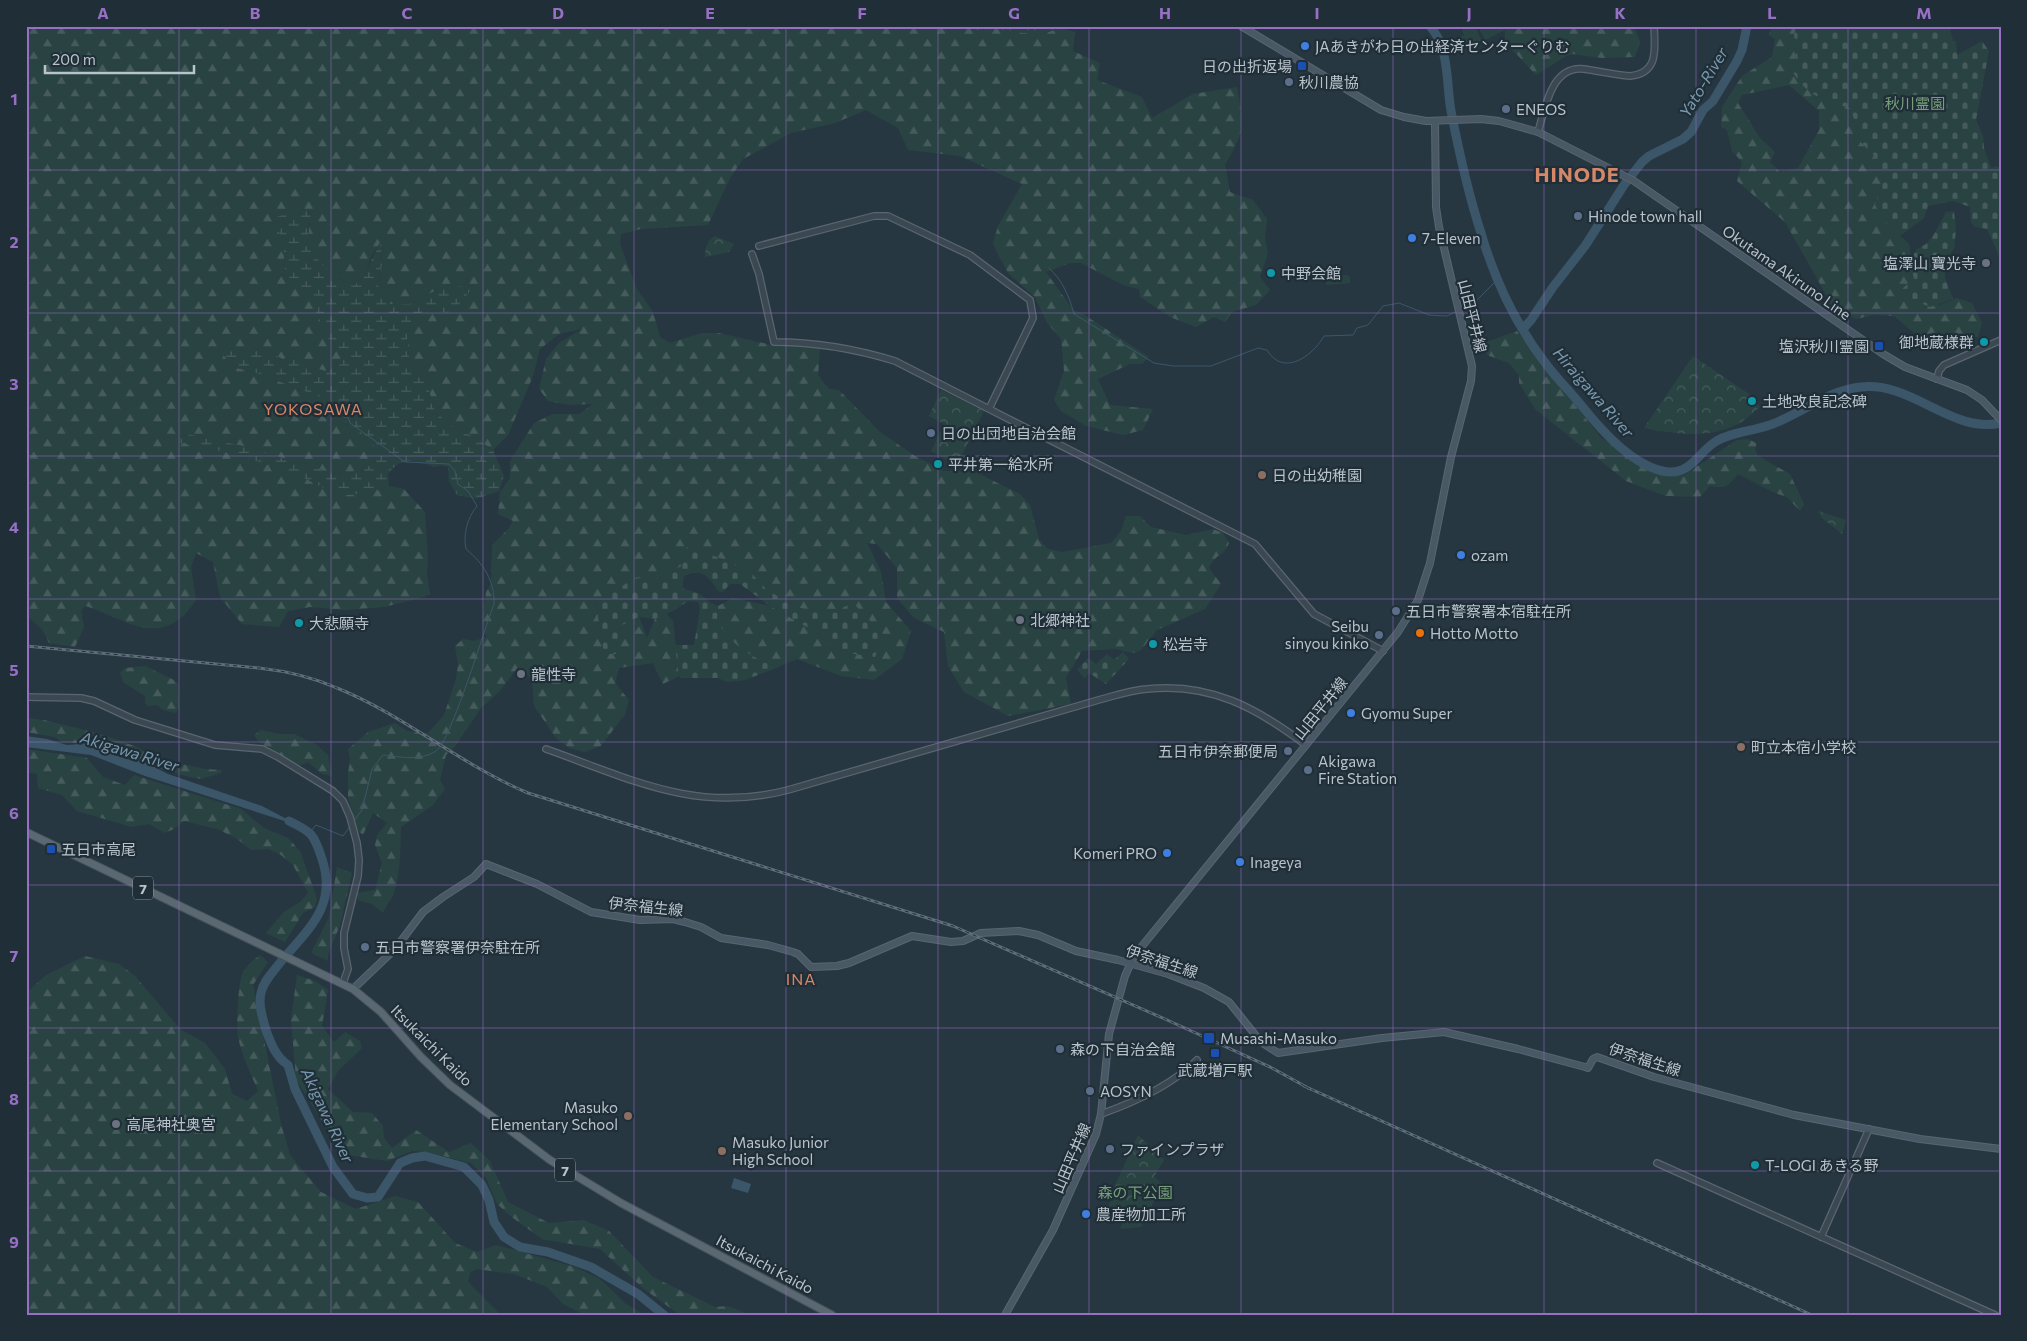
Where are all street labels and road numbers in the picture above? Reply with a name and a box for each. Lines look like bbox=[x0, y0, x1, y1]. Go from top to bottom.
street label: Okutama Akiruno Line bbox=[1719, 221, 1855, 323]
street label: 山田平井線 bbox=[1455, 277, 1491, 355]
street label: 山田平井線 bbox=[1289, 673, 1351, 743]
road number: 7 bbox=[133, 876, 153, 900]
street label: 伊奈福生線 bbox=[608, 893, 684, 919]
street label: 伊奈福生線 bbox=[1124, 941, 1200, 981]
street label: Itsukaichi Kaido bbox=[388, 1001, 476, 1089]
street label: 伊奈福生線 bbox=[1607, 1039, 1683, 1079]
street label: 山田平井線 bbox=[1048, 1120, 1094, 1196]
road number: 7 bbox=[555, 1158, 575, 1182]
street label: Itsukaichi Kaido bbox=[713, 1231, 817, 1297]

